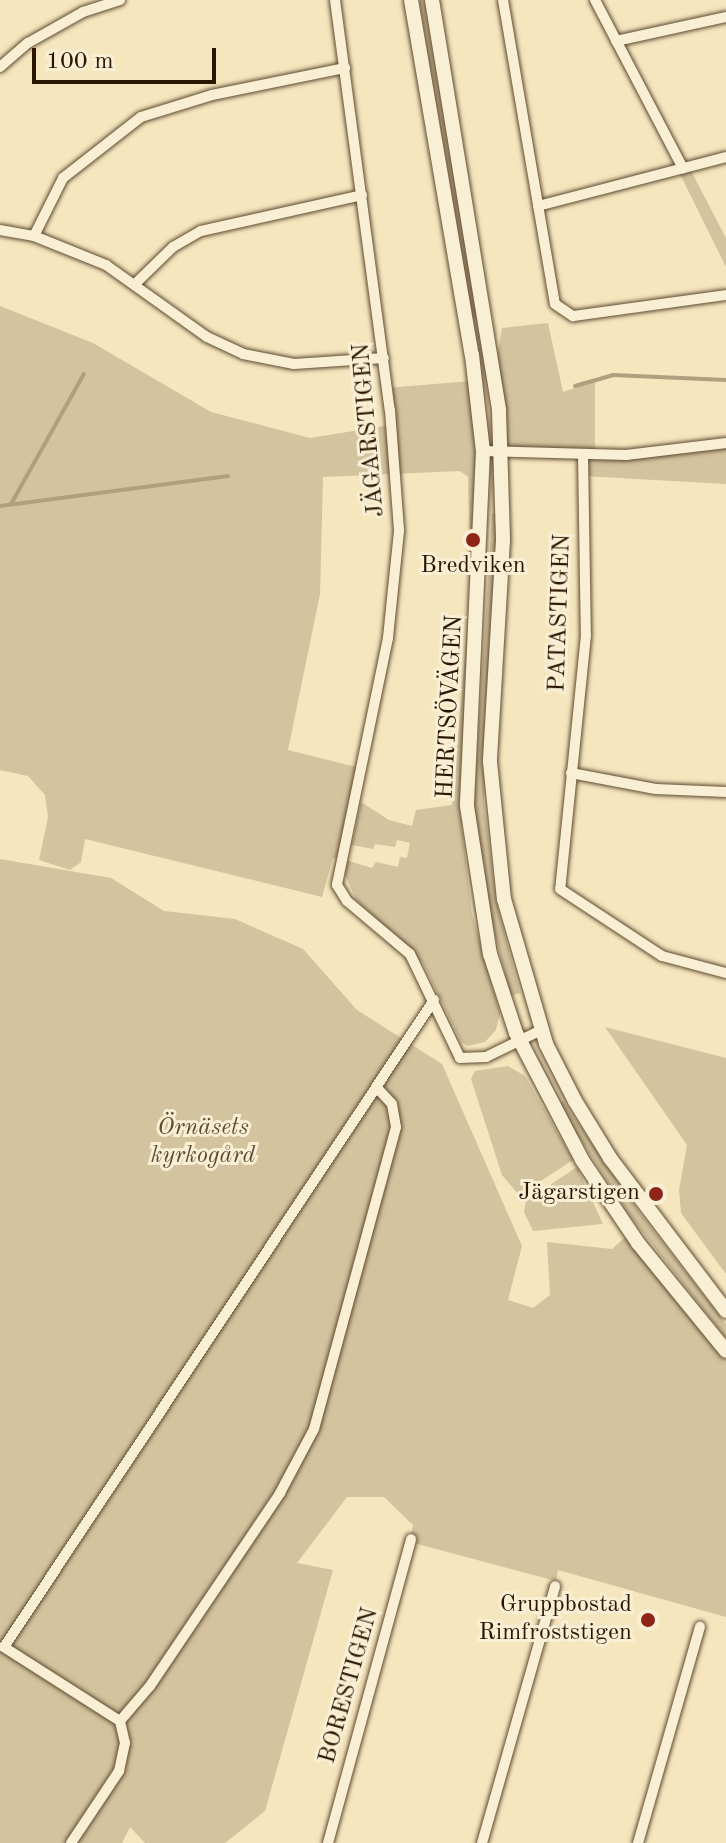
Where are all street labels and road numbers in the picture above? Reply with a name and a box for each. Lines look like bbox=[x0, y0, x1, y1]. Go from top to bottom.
street label: JÄGARSTIGEN bbox=[348, 342, 392, 518]
street label: PATASTIGEN bbox=[544, 533, 578, 693]
street label: HERTSÖVÄGEN bbox=[432, 614, 470, 800]
street label: BORESTIGEN bbox=[314, 1605, 386, 1767]

